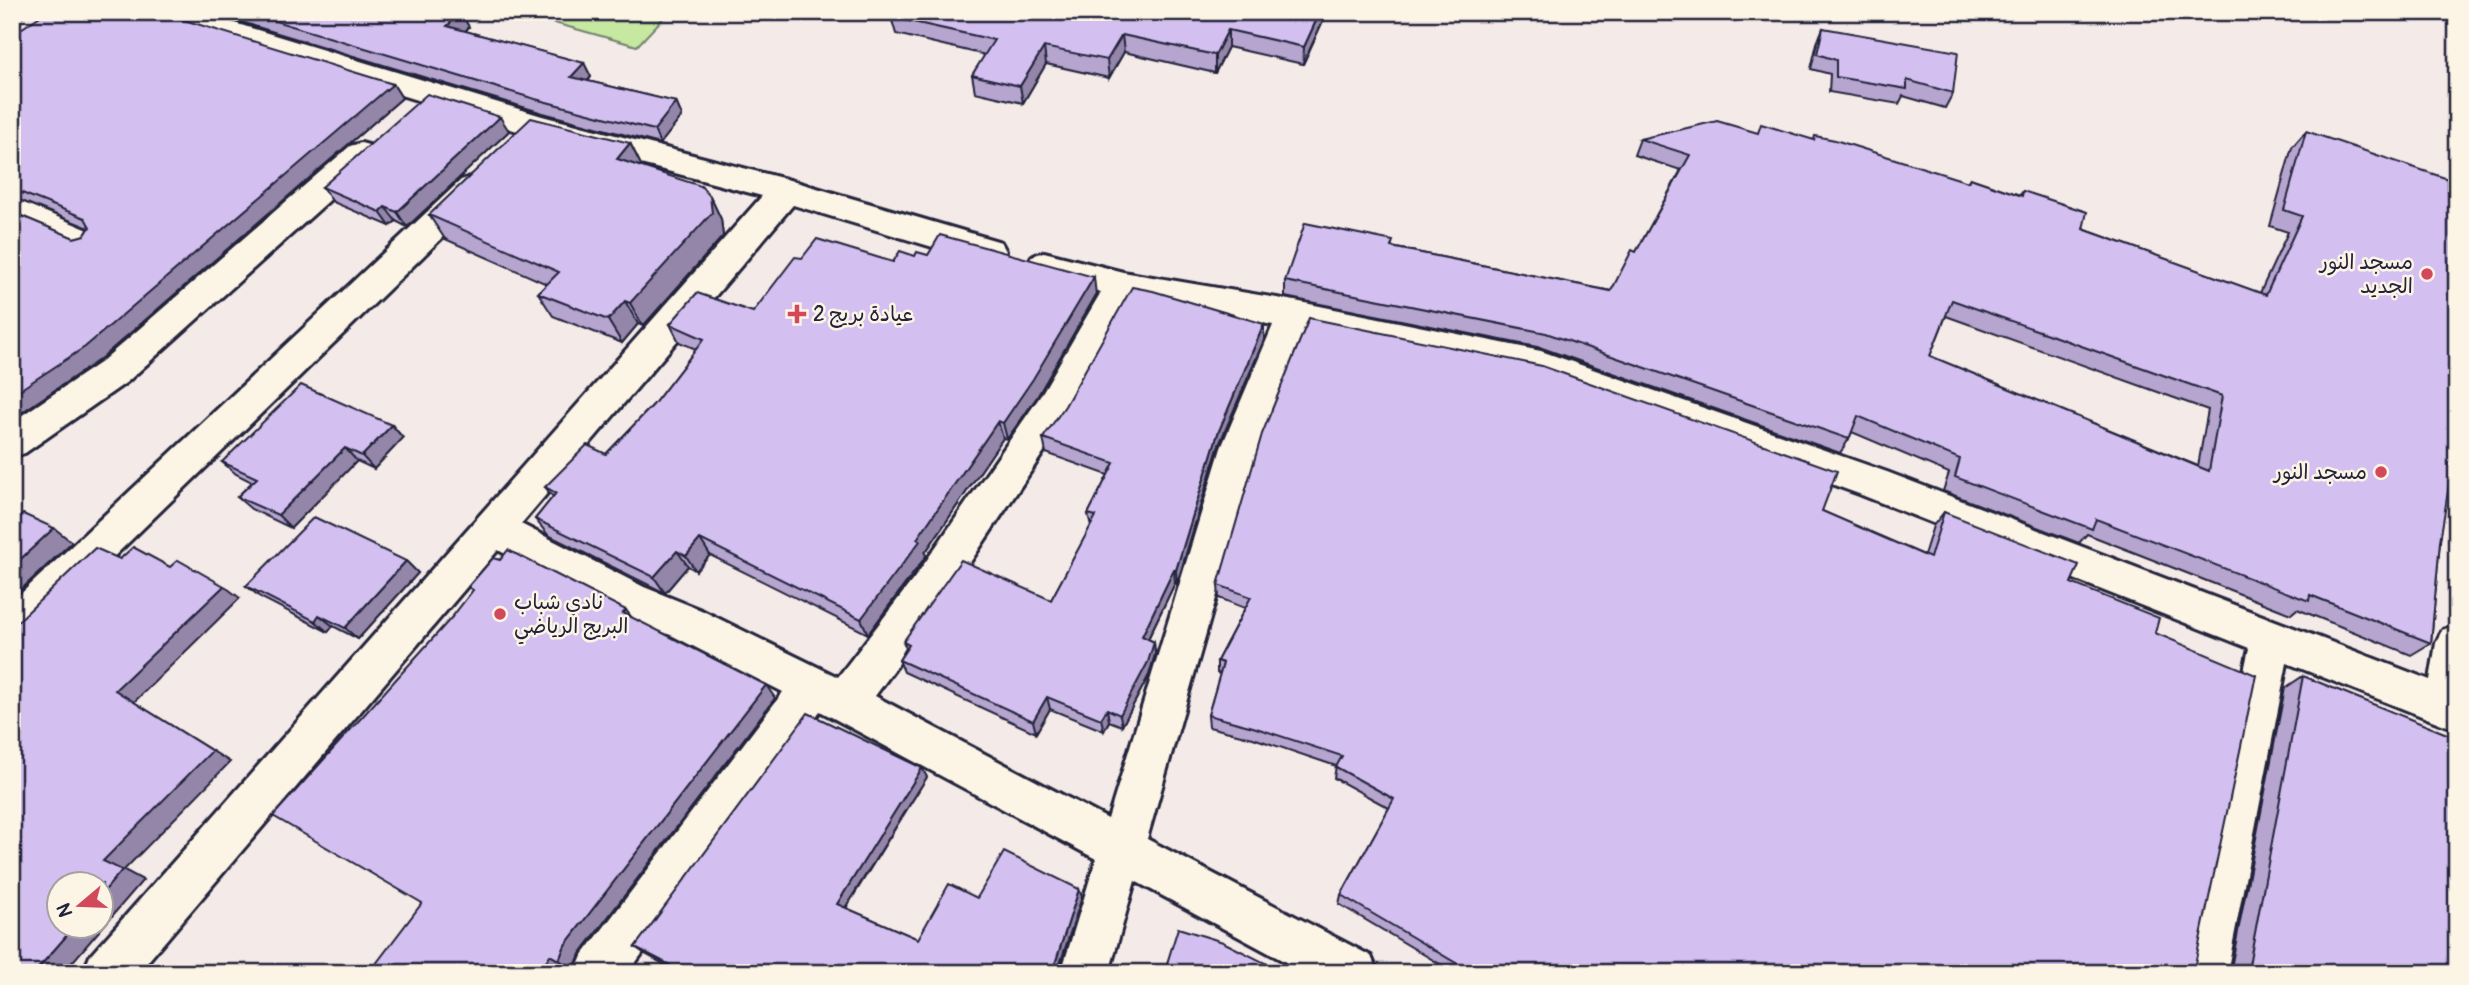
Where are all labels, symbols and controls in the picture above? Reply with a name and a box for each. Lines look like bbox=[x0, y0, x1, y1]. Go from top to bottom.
place label: مسجد النور الجديد bbox=[2318, 249, 2413, 300]
marker: مسجد النور الجديد bbox=[2419, 266, 2435, 282]
place label: عيادة بريج 2 bbox=[813, 301, 913, 328]
marker: عيادة بريج 2 bbox=[787, 304, 807, 324]
place label: مسجد النور bbox=[2272, 459, 2367, 486]
marker: مسجد النور bbox=[2373, 464, 2389, 480]
place label: نادي شباب البريج الرياضي bbox=[514, 589, 628, 645]
marker: نادي شباب البريج الرياضي bbox=[492, 606, 508, 622]
north arrow bbox=[46, 870, 116, 940]
text: N bbox=[51, 900, 78, 920]

